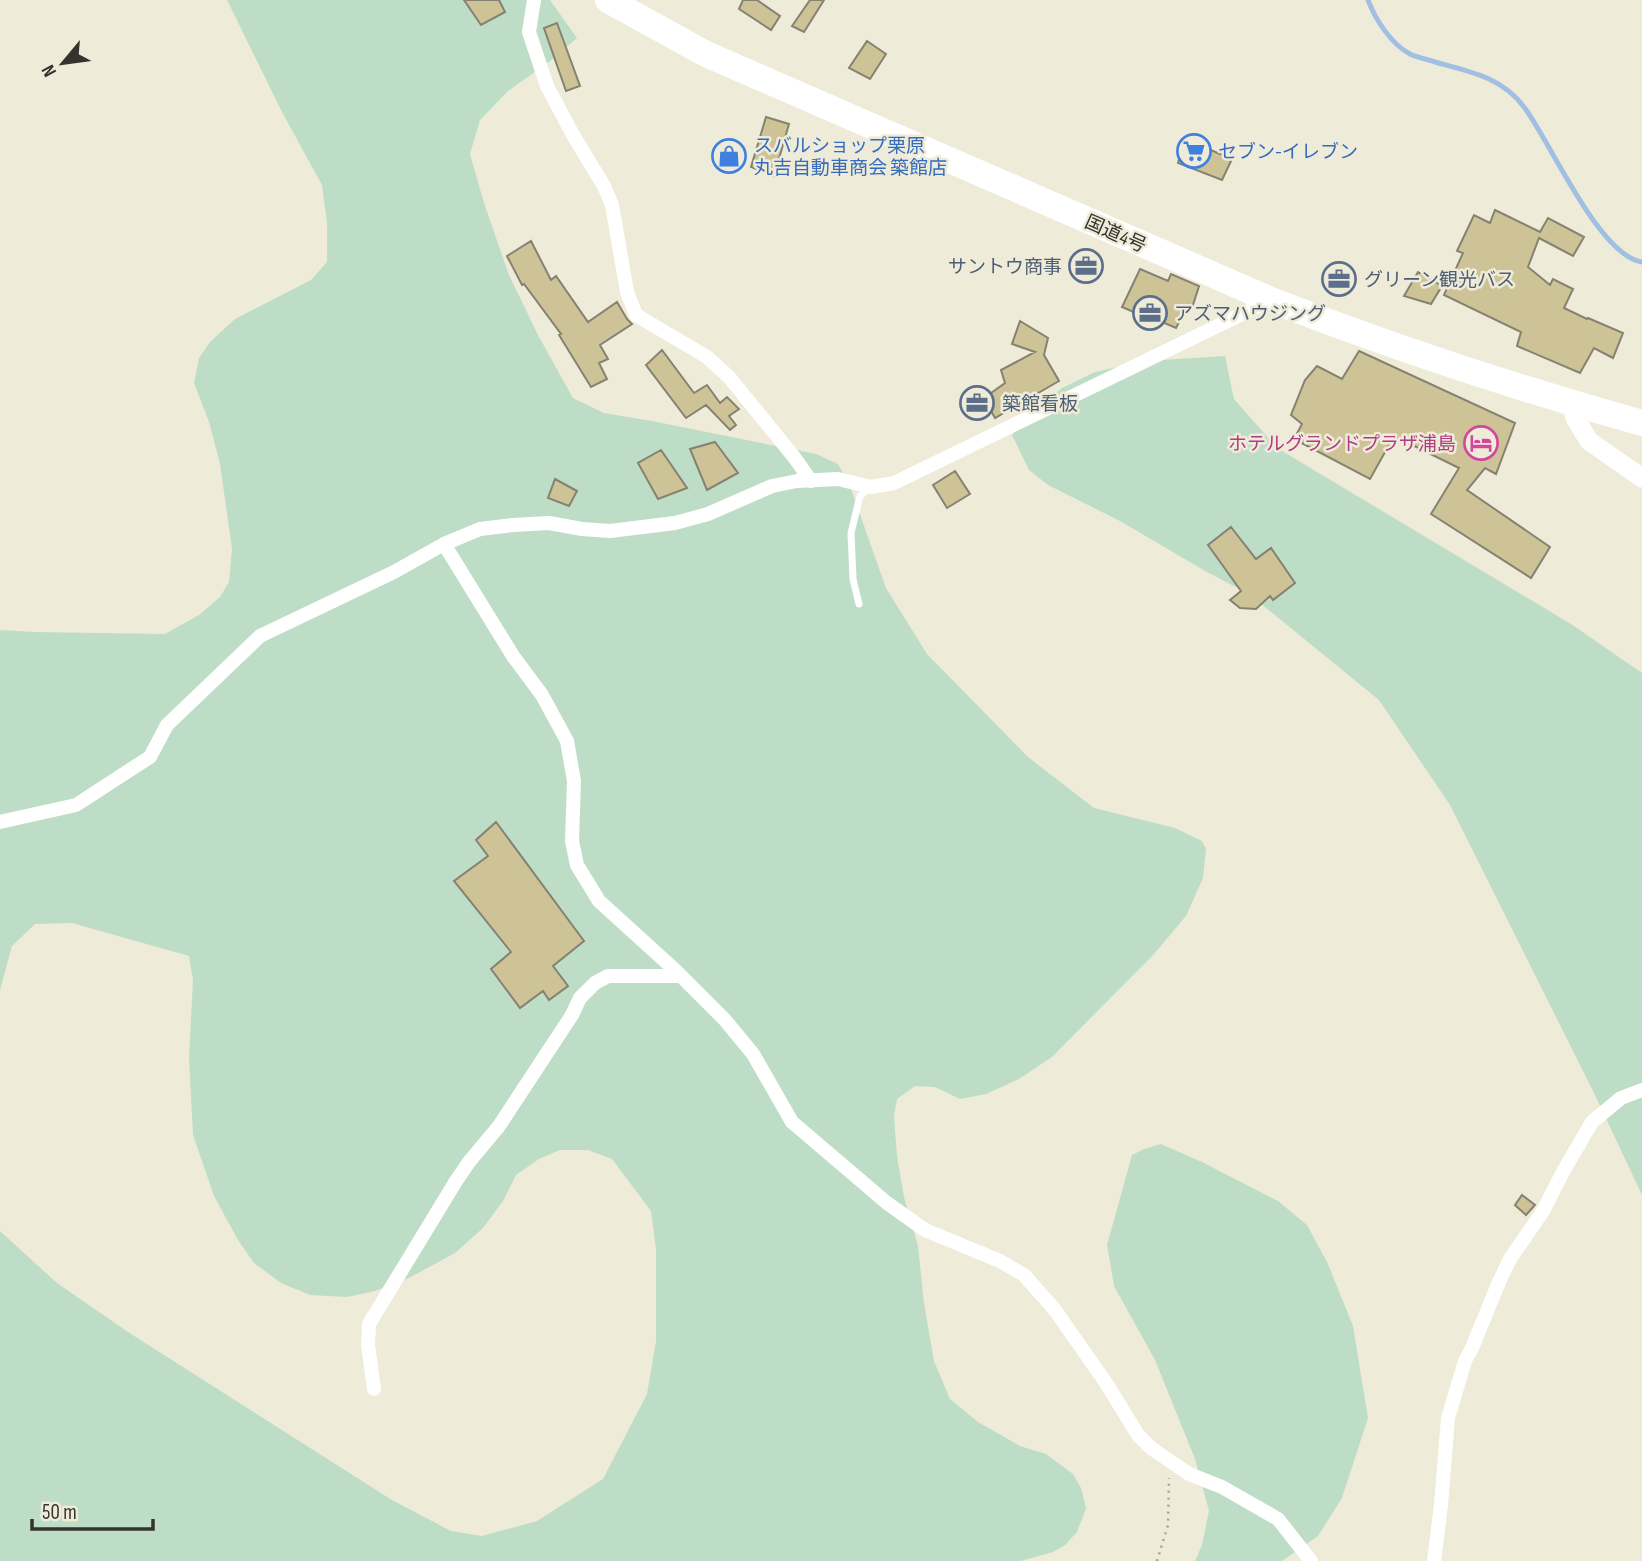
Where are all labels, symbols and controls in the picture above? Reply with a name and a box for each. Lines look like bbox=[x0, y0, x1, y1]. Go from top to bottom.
north arrow bbox=[28, 28, 98, 98]
text: N bbox=[37, 60, 62, 81]
supermarket icon: セブン-イレブン bbox=[1175, 132, 1213, 170]
place label: スバルショップ栗原 丸吉自動車商会 築館店 bbox=[754, 135, 947, 180]
shop icon: スバルショップ栗原 丸吉自動車商会 築館店 bbox=[710, 137, 748, 175]
place label: セブン-イレブン bbox=[1218, 141, 1358, 164]
street label: 国道4号 bbox=[1081, 211, 1150, 258]
office icon: サントウ商事 bbox=[1067, 247, 1105, 285]
place label: サントウ商事 bbox=[948, 256, 1062, 279]
office icon: グリーン観光バス bbox=[1320, 260, 1358, 298]
place label: グリーン観光バス bbox=[1364, 269, 1515, 292]
office icon: アズマハウジング bbox=[1131, 294, 1169, 332]
place label: アズマハウジング bbox=[1174, 303, 1326, 326]
office icon: 築館看板 bbox=[958, 384, 996, 422]
place label: 築館看板 bbox=[1002, 393, 1078, 416]
hotel icon: ホテルグランドプラザ浦島 bbox=[1462, 424, 1500, 462]
place label: ホテルグランドプラザ浦島 bbox=[1228, 433, 1456, 456]
scale bar bbox=[32, 1488, 152, 1532]
text: 50 m bbox=[42, 1500, 77, 1525]

